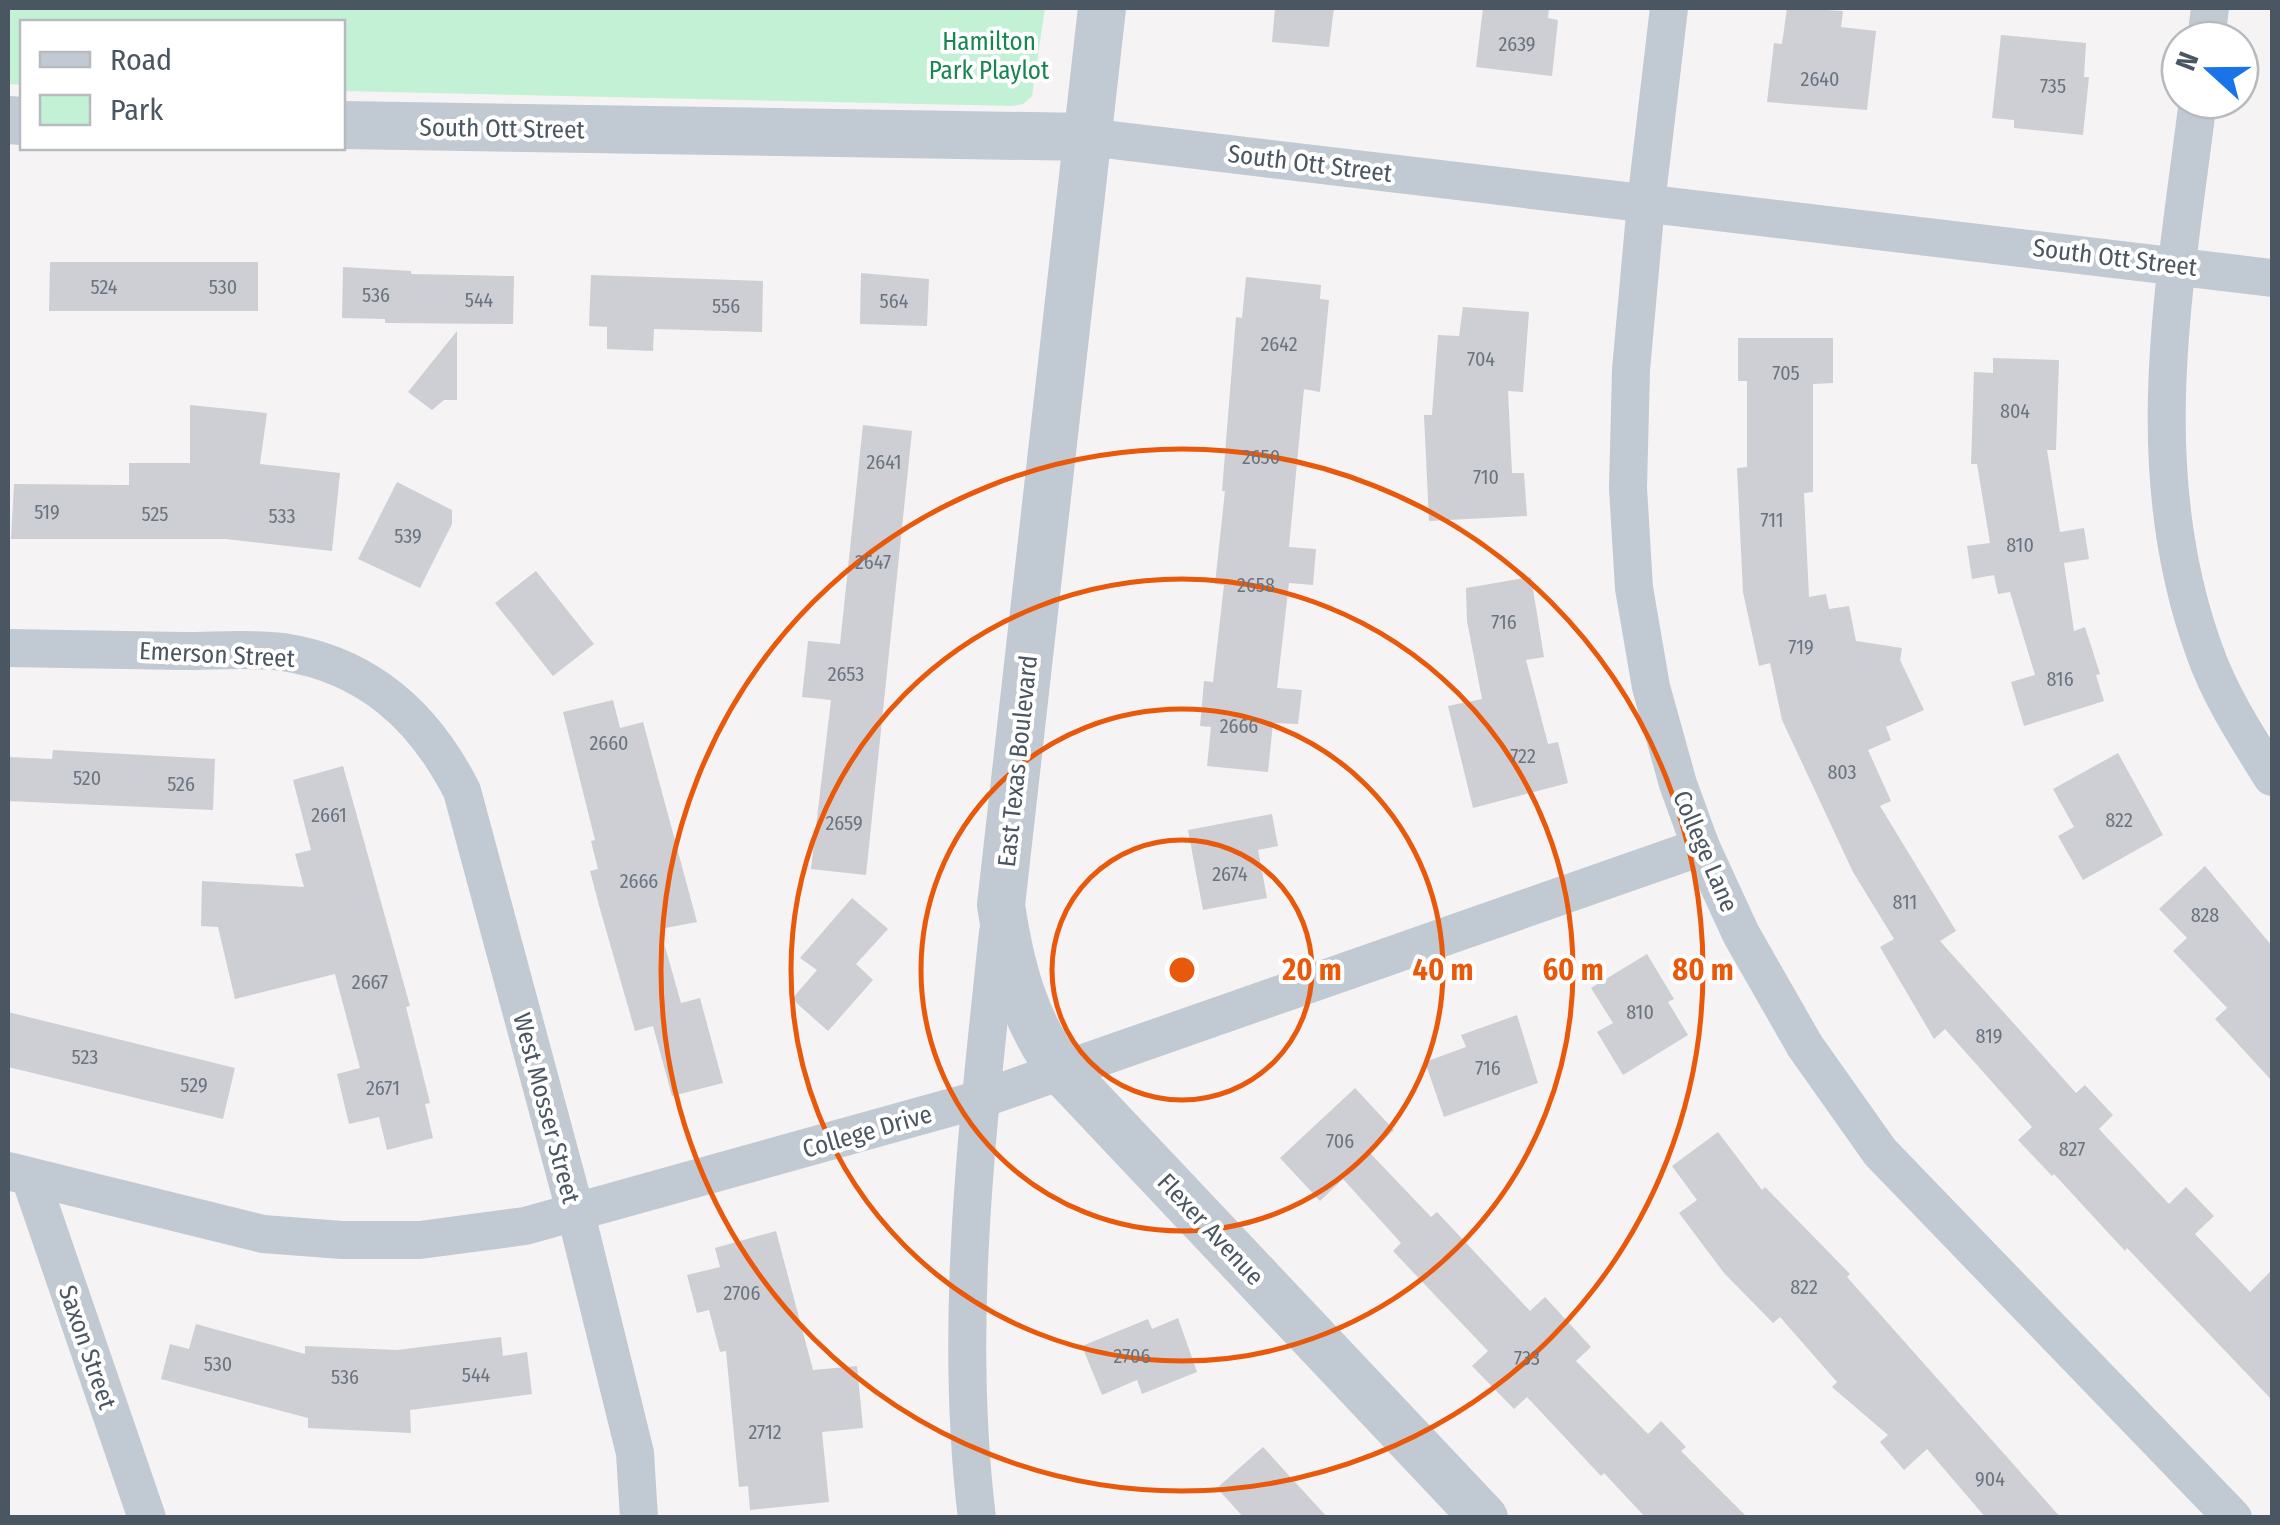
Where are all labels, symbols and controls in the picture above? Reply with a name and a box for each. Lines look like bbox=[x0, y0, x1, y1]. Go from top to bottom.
legend bbox=[20, 20, 345, 150]
north arrow bbox=[2160, 20, 2260, 120]
park label: Hamilton Park Playlot bbox=[929, 27, 1050, 86]
house number: 2639 bbox=[1498, 32, 1536, 56]
text: Road bbox=[110, 42, 172, 78]
text: N bbox=[2169, 47, 2206, 75]
house number: 2640 bbox=[1801, 67, 1839, 91]
house number: 735 bbox=[2040, 74, 2066, 98]
text: Park bbox=[110, 92, 163, 128]
street label: South Ott Street bbox=[419, 113, 586, 145]
street label: South Ott Street bbox=[1226, 139, 1395, 189]
street label: South Ott Street bbox=[2031, 233, 2200, 283]
house number: 524 bbox=[90, 275, 118, 299]
house number: 530 bbox=[209, 275, 237, 299]
house number: 536 bbox=[362, 283, 390, 307]
house number: 544 bbox=[465, 288, 494, 312]
house number: 564 bbox=[880, 289, 909, 313]
house number: 556 bbox=[712, 294, 740, 318]
house number: 2642 bbox=[1261, 332, 1298, 356]
house number: 704 bbox=[1467, 347, 1495, 371]
house number: 705 bbox=[1772, 361, 1800, 385]
house number: 804 bbox=[2000, 399, 2030, 423]
house number: 2650 bbox=[1242, 445, 1280, 469]
house number: 2641 bbox=[866, 450, 902, 474]
house number: 710 bbox=[1473, 465, 1499, 489]
house number: 519 bbox=[34, 500, 60, 524]
house number: 525 bbox=[142, 502, 168, 526]
house number: 533 bbox=[268, 504, 296, 528]
house number: 711 bbox=[1760, 508, 1784, 532]
house number: 539 bbox=[394, 524, 422, 548]
house number: 810 bbox=[2006, 533, 2034, 557]
house number: 2647 bbox=[855, 550, 891, 574]
house number: 2658 bbox=[1237, 573, 1275, 597]
house number: 716 bbox=[1491, 610, 1517, 634]
house number: 719 bbox=[1788, 635, 1814, 659]
street label: Emerson Street bbox=[138, 636, 296, 674]
street label: East Texas Boulevard bbox=[992, 654, 1044, 869]
house number: 2653 bbox=[828, 662, 864, 686]
house number: 816 bbox=[2046, 667, 2074, 691]
house number: 2666 bbox=[1220, 714, 1258, 738]
house number: 2660 bbox=[589, 731, 629, 755]
house number: 722 bbox=[1510, 744, 1536, 768]
house number: 803 bbox=[1827, 760, 1857, 784]
house number: 520 bbox=[73, 766, 101, 790]
house number: 526 bbox=[167, 772, 195, 796]
street label: College Lane bbox=[1666, 786, 1744, 917]
house number: 2661 bbox=[311, 803, 347, 827]
house number: 822 bbox=[2105, 808, 2133, 832]
house number: 2659 bbox=[825, 811, 863, 835]
house number: 2674 bbox=[1212, 862, 1248, 886]
house number: 2666 bbox=[620, 869, 658, 893]
house number: 811 bbox=[1893, 890, 1917, 914]
house number: 828 bbox=[2191, 903, 2219, 927]
centre of rings bbox=[1164, 952, 1200, 988]
text: 20 m bbox=[1281, 952, 1342, 988]
text: 40 m bbox=[1413, 952, 1473, 988]
text: 60 m bbox=[1542, 952, 1604, 988]
text: 80 m bbox=[1672, 952, 1734, 988]
house number: 2667 bbox=[352, 970, 388, 994]
house number: 810 bbox=[1626, 1000, 1654, 1024]
street label: West Mosser Street bbox=[506, 1010, 586, 1208]
house number: 819 bbox=[1975, 1024, 2003, 1048]
house number: 523 bbox=[72, 1045, 98, 1069]
house number: 716 bbox=[1475, 1056, 1501, 1080]
house number: 529 bbox=[180, 1073, 208, 1097]
house number: 2671 bbox=[366, 1076, 400, 1100]
street label: College Drive bbox=[799, 1099, 935, 1165]
house number: 706 bbox=[1326, 1129, 1354, 1153]
house number: 827 bbox=[2059, 1137, 2085, 1161]
street label: Flexer Avenue bbox=[1151, 1167, 1270, 1292]
house number: 822 bbox=[1790, 1275, 1818, 1299]
street label: Saxon Street bbox=[52, 1281, 123, 1414]
house number: 2706 bbox=[724, 1281, 761, 1305]
house number: 2706 bbox=[1114, 1344, 1151, 1368]
house number: 733 bbox=[1514, 1346, 1540, 1370]
house number: 530 bbox=[204, 1352, 232, 1376]
house number: 544 bbox=[462, 1363, 491, 1387]
house number: 536 bbox=[331, 1365, 359, 1389]
house number: 2712 bbox=[748, 1420, 782, 1444]
house number: 904 bbox=[1975, 1467, 2005, 1491]

